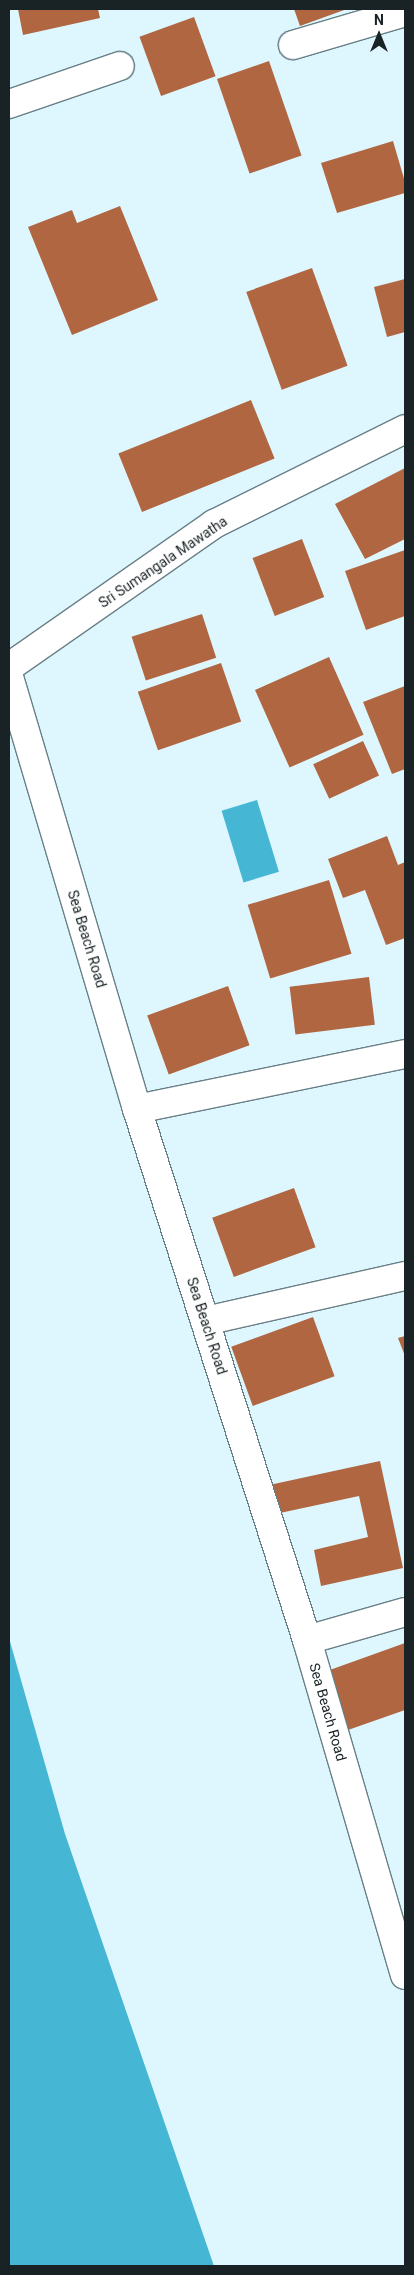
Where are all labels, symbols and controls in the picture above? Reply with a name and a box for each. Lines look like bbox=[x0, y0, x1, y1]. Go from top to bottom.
north arrow bbox=[354, 10, 404, 60]
text: N bbox=[374, 12, 384, 28]
street label: Sri Sumangala Mawatha bbox=[96, 513, 230, 611]
street label: Sea Beach Road bbox=[64, 888, 110, 990]
street label: Sea Beach Road bbox=[183, 1275, 231, 1377]
street label: Sea Beach Road bbox=[306, 1661, 350, 1763]

